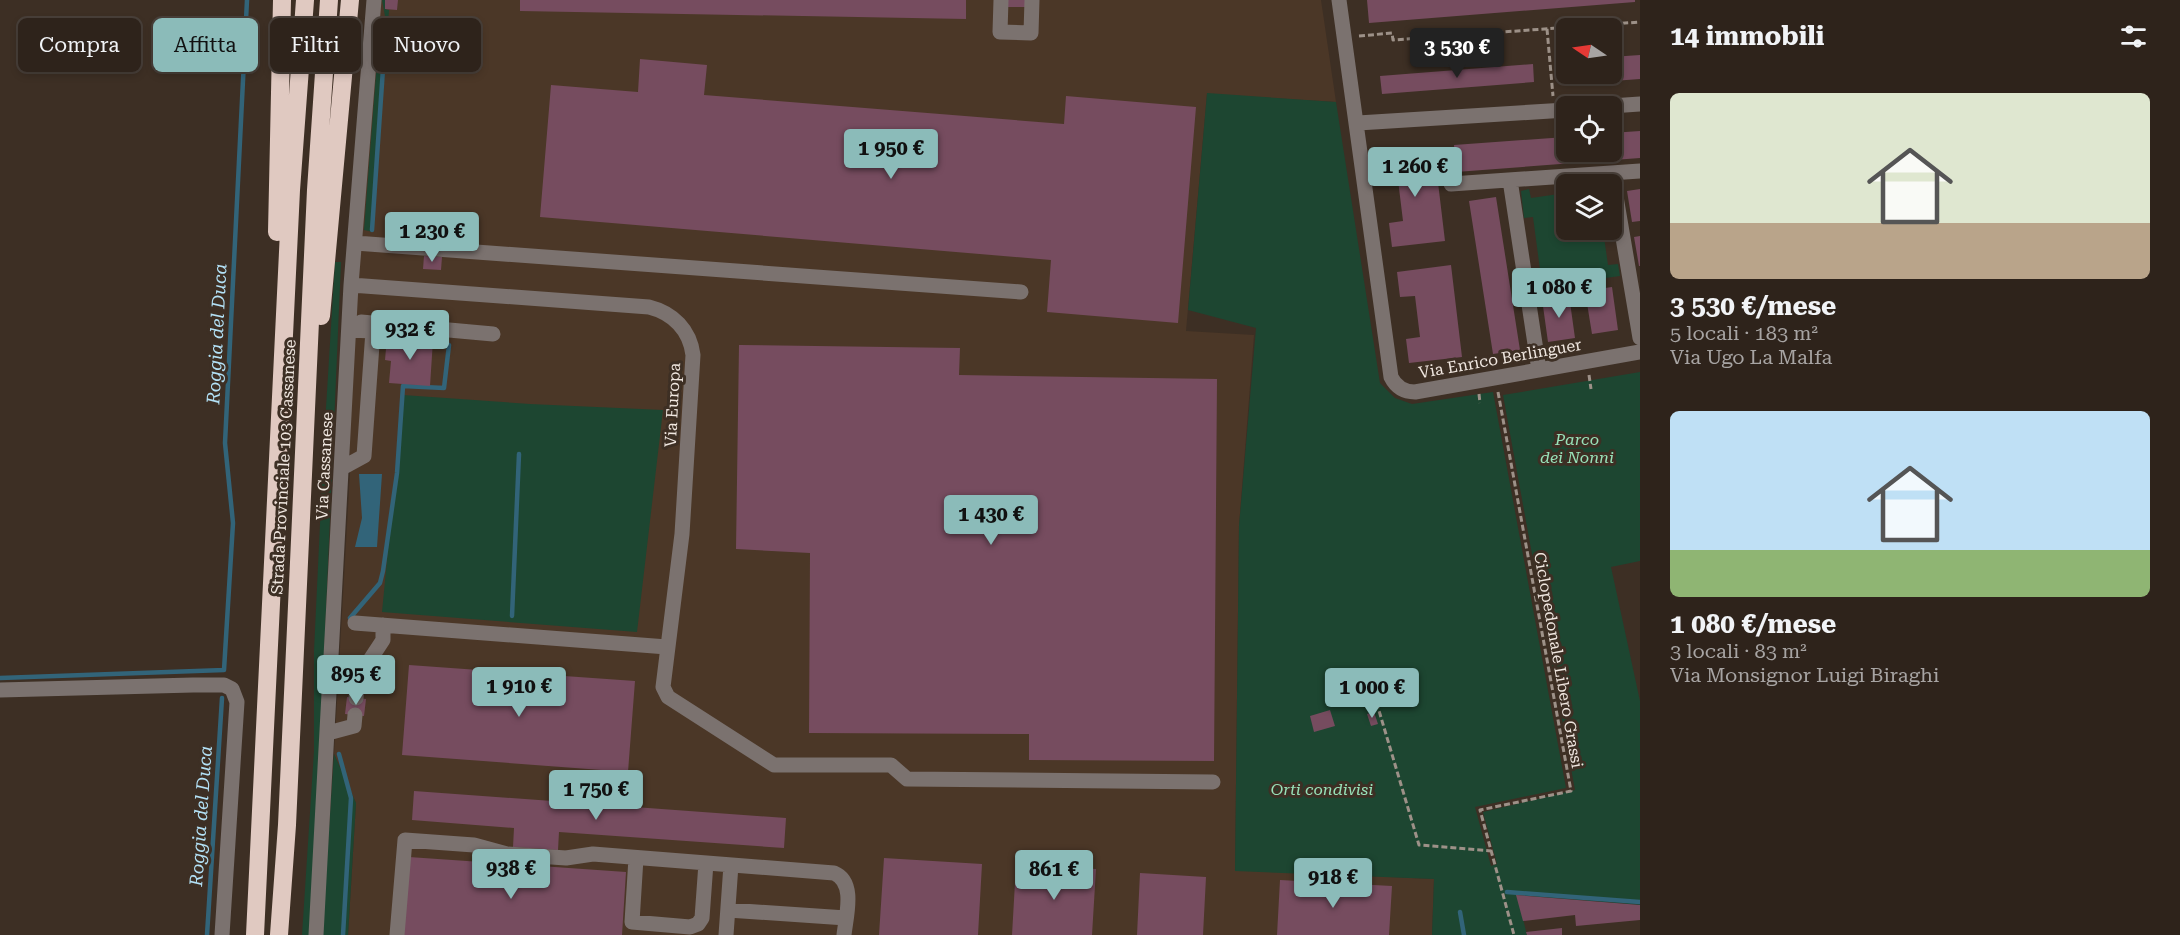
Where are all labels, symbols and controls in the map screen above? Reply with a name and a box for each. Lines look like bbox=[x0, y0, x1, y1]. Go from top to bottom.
chip: Compra bbox=[18, 18, 141, 72]
chip: Affitta bbox=[153, 18, 258, 72]
chip: Filtri bbox=[270, 18, 361, 72]
chip: Nuovo bbox=[373, 18, 481, 72]
north arrow bbox=[1556, 18, 1622, 84]
map controls bbox=[1556, 18, 1622, 240]
icon: filters bbox=[2117, 20, 2150, 53]
text: 14 immobili bbox=[1670, 21, 1824, 51]
pin: 3 530 € bbox=[1402, 28, 1512, 79]
text: 3 530 € bbox=[1424, 35, 1490, 59]
button: locate bbox=[1556, 96, 1622, 162]
pin: 1 950 € bbox=[836, 129, 946, 180]
icon: home bbox=[1856, 132, 1964, 240]
text: 1 950 € bbox=[858, 136, 924, 160]
pin: 1 260 € bbox=[1360, 147, 1470, 198]
text: 1 260 € bbox=[1382, 154, 1448, 178]
button: layers bbox=[1556, 174, 1622, 240]
pin: 1 230 € bbox=[377, 212, 487, 263]
text: 1 230 € bbox=[399, 219, 465, 243]
water label: Roggia del Duca bbox=[202, 263, 231, 406]
pin: 1 080 € bbox=[1504, 268, 1614, 319]
text: 1 080 € bbox=[1526, 275, 1592, 299]
text: 3 530 €/mese bbox=[1670, 291, 1836, 321]
pin: 932 € bbox=[368, 310, 452, 361]
text: 932 € bbox=[385, 317, 435, 341]
text: 5 locali · 183 m² bbox=[1670, 321, 1818, 345]
street label: Via Enrico Berlinguer bbox=[1417, 335, 1583, 382]
street label: Strada Provinciale 103 Cassanese bbox=[267, 339, 300, 595]
text: Via Ugo La Malfa bbox=[1670, 345, 1832, 369]
street label: Via Europa bbox=[661, 362, 684, 448]
street label: Via Cassanese bbox=[312, 411, 337, 521]
park label: Parco dei Nonni bbox=[1540, 430, 1614, 467]
icon: home bbox=[1856, 450, 1964, 558]
pin: 1 430 € bbox=[936, 495, 1046, 546]
text: 1 430 € bbox=[958, 502, 1024, 526]
street label: Ciclopedonale Libero Grassi bbox=[1530, 551, 1587, 770]
text: 1 080 €/mese bbox=[1670, 609, 1836, 639]
text: 3 locali · 83 m² bbox=[1670, 639, 1807, 663]
pin: 895 € bbox=[314, 655, 398, 706]
text: 895 € bbox=[331, 662, 381, 686]
text: Via Monsignor Luigi Biraghi bbox=[1670, 663, 1939, 687]
pin: 1 910 € bbox=[464, 667, 574, 718]
pin: 1 000 € bbox=[1317, 668, 1427, 719]
text: 1 910 € bbox=[486, 674, 552, 698]
text: 1 000 € bbox=[1339, 675, 1405, 699]
water label: Roggia del Duca bbox=[185, 745, 216, 888]
pin: 1 750 € bbox=[541, 770, 651, 821]
text: 1 750 € bbox=[563, 777, 629, 801]
park label: Orti condivisi bbox=[1271, 780, 1373, 799]
pin: 938 € bbox=[469, 849, 553, 900]
pin: 861 € bbox=[1012, 850, 1096, 901]
text: 938 € bbox=[486, 856, 536, 880]
text: 861 € bbox=[1029, 857, 1079, 881]
pin: 918 € bbox=[1291, 858, 1375, 909]
text: 918 € bbox=[1308, 865, 1358, 889]

